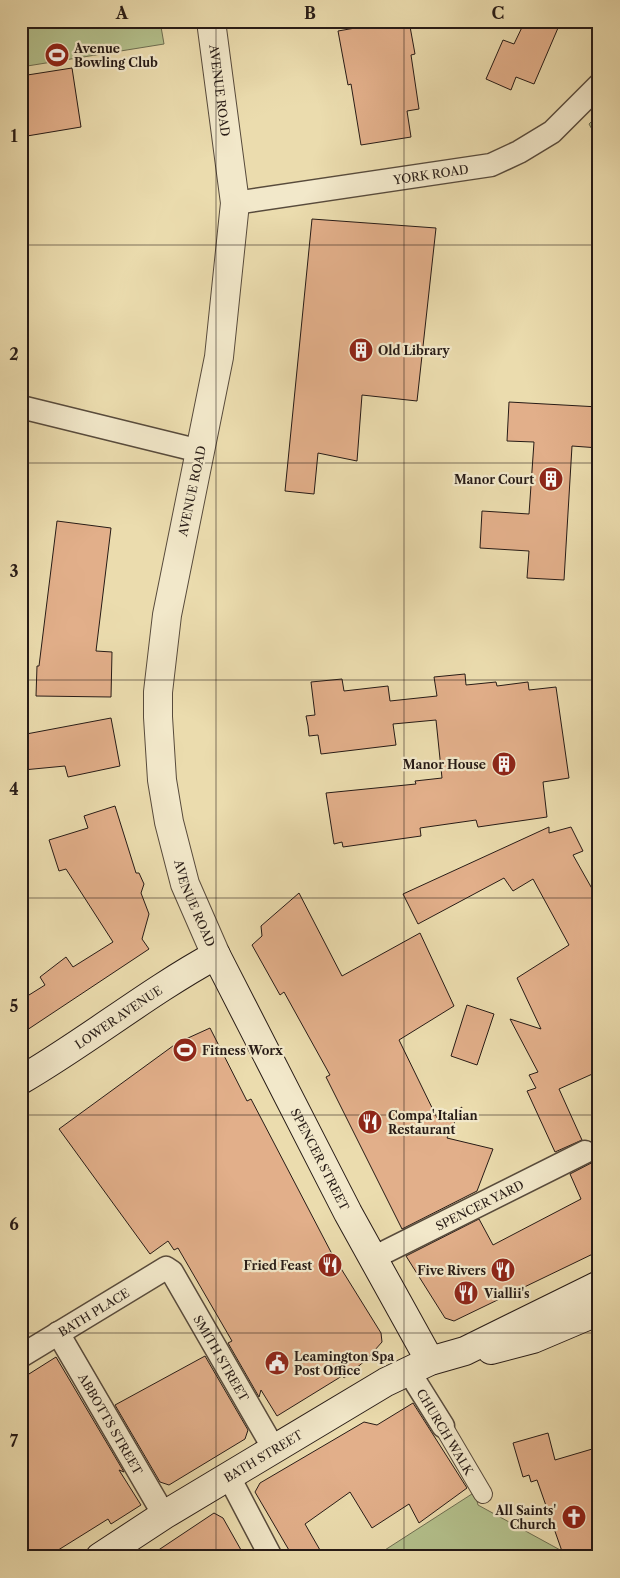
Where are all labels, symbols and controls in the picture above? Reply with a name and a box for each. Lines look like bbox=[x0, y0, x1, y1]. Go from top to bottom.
text: A bbox=[115, 3, 129, 23]
text: B bbox=[304, 3, 316, 23]
text: C bbox=[492, 3, 504, 23]
place label: Avenue Bowling Club bbox=[73, 41, 158, 70]
sports icon: Avenue Bowling Club bbox=[44, 42, 70, 68]
street label: AVENUE ROAD bbox=[207, 43, 234, 137]
text: 1 bbox=[10, 126, 18, 146]
street label: YORK ROAD bbox=[391, 161, 470, 187]
building icon: Old Library bbox=[348, 337, 374, 363]
place label: Old Library bbox=[378, 343, 450, 358]
text: 2 bbox=[9, 344, 19, 364]
street label: AVENUE ROAD bbox=[175, 444, 209, 539]
building icon: Manor Court bbox=[538, 466, 564, 492]
place label: Manor Court bbox=[454, 472, 534, 487]
text: 3 bbox=[9, 561, 19, 581]
building icon: Manor House bbox=[491, 751, 517, 777]
place label: Manor House bbox=[403, 757, 486, 772]
text: 4 bbox=[9, 779, 19, 799]
street label: AVENUE ROAD bbox=[171, 857, 219, 949]
street label: LOWER AVENUE bbox=[72, 982, 165, 1052]
text: 5 bbox=[10, 996, 19, 1016]
sports icon: Fitness Worx bbox=[172, 1037, 198, 1063]
place label: Fitness Worx bbox=[202, 1043, 283, 1058]
street label: SPENCER STREET bbox=[288, 1106, 353, 1213]
place label: Compa' Italian Restaurant bbox=[388, 1108, 479, 1137]
restaurant icon: Compa' Italian Restaurant bbox=[357, 1109, 383, 1135]
street label: SPENCER YARD bbox=[433, 1176, 526, 1233]
text: 6 bbox=[9, 1214, 19, 1234]
restaurant icon: Fried Feast bbox=[317, 1252, 343, 1278]
restaurant icon: Five Rivers bbox=[490, 1257, 516, 1283]
place label: Fried Feast bbox=[244, 1258, 312, 1273]
place label: Five Rivers bbox=[417, 1263, 486, 1278]
restaurant icon: Viallii's bbox=[453, 1280, 479, 1306]
street label: BATH PLACE bbox=[55, 1285, 132, 1339]
place label: Viallii's bbox=[483, 1286, 530, 1301]
street label: SMITH STREET bbox=[191, 1312, 252, 1404]
place label: Leamington Spa Post Office bbox=[294, 1349, 395, 1378]
public building icon: Leamington Spa Post Office bbox=[264, 1350, 290, 1376]
street label: ABBOTTS STREET bbox=[75, 1370, 146, 1477]
street label: CHURCH WALK bbox=[413, 1386, 477, 1478]
street label: BATH STREET bbox=[221, 1426, 305, 1485]
text: 7 bbox=[10, 1431, 19, 1451]
place label: All Saints' Church bbox=[494, 1503, 557, 1532]
church icon: All Saints' Church bbox=[561, 1504, 587, 1530]

